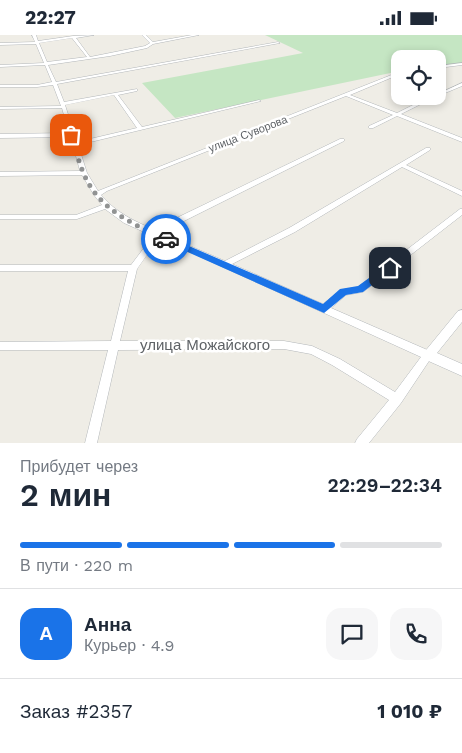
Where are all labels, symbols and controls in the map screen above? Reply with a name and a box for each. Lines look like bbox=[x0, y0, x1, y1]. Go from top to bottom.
text: 22:27 bbox=[25, 6, 76, 29]
map controls bbox=[391, 50, 446, 105]
button: locate bbox=[391, 50, 446, 105]
street label: улица Суворова bbox=[207, 113, 290, 155]
pin bbox=[50, 114, 92, 156]
icon: bag bbox=[57, 121, 85, 149]
courier bbox=[141, 214, 191, 264]
icon: car bbox=[152, 225, 180, 253]
pin bbox=[369, 247, 411, 289]
icon: home bbox=[376, 254, 404, 282]
street label: улица Можайского bbox=[140, 336, 270, 354]
text: Прибудет через bbox=[20, 457, 138, 476]
text: 22:29–22:34 bbox=[327, 474, 442, 497]
text: 2 мин bbox=[20, 476, 111, 514]
text: В пути · 220 m bbox=[20, 556, 133, 575]
button: chat bbox=[326, 608, 378, 660]
button: phone bbox=[390, 608, 442, 660]
text: Анна bbox=[84, 613, 131, 636]
text: А bbox=[39, 622, 53, 645]
text: Курьер · 4.9 bbox=[84, 636, 174, 655]
text: Заказ #2357 bbox=[20, 700, 132, 723]
text: 1 010 ₽ bbox=[377, 700, 442, 723]

